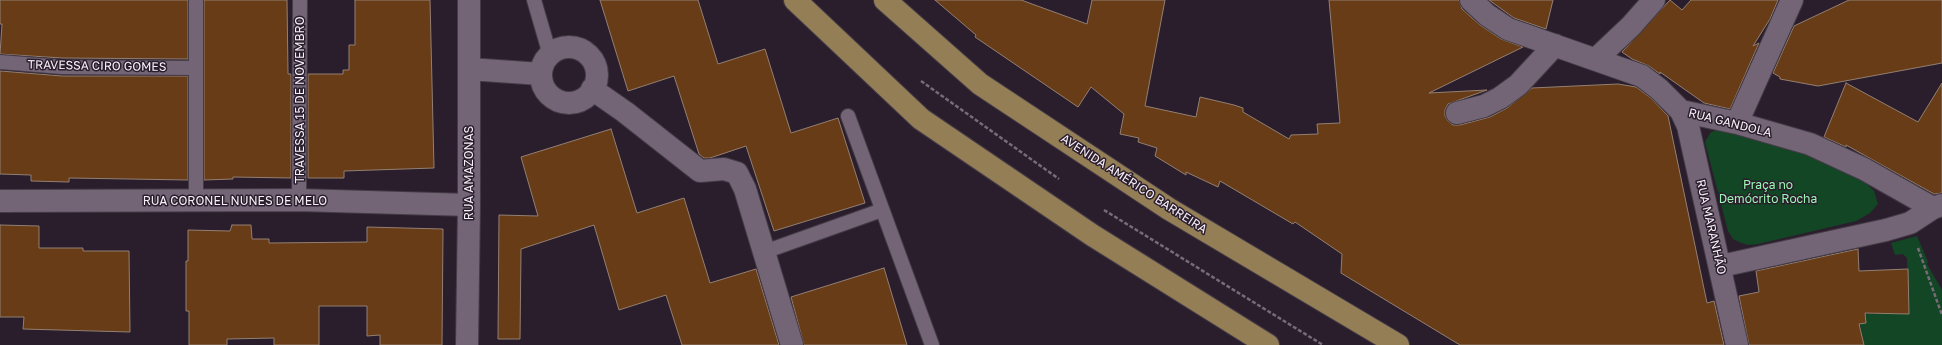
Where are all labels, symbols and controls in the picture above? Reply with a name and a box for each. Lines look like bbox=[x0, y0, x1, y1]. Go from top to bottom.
street label: TRAVESSA 15 DE NOVEMBRO bbox=[293, 16, 307, 184]
street label: TRAVESSA CIRO GOMES bbox=[27, 58, 167, 74]
street label: RUA GANDOLA bbox=[1687, 106, 1773, 140]
street label: RUA AMAZONAS bbox=[462, 126, 476, 220]
street label: AVENIDA AMÉRICO BARREIRA bbox=[1058, 131, 1210, 237]
street label: RUA MARANHÃO bbox=[1693, 178, 1729, 276]
park label: Praça no Demócrito Rocha bbox=[1719, 178, 1817, 206]
street label: RUA CORONEL NUNES DE MELO bbox=[143, 194, 327, 208]

